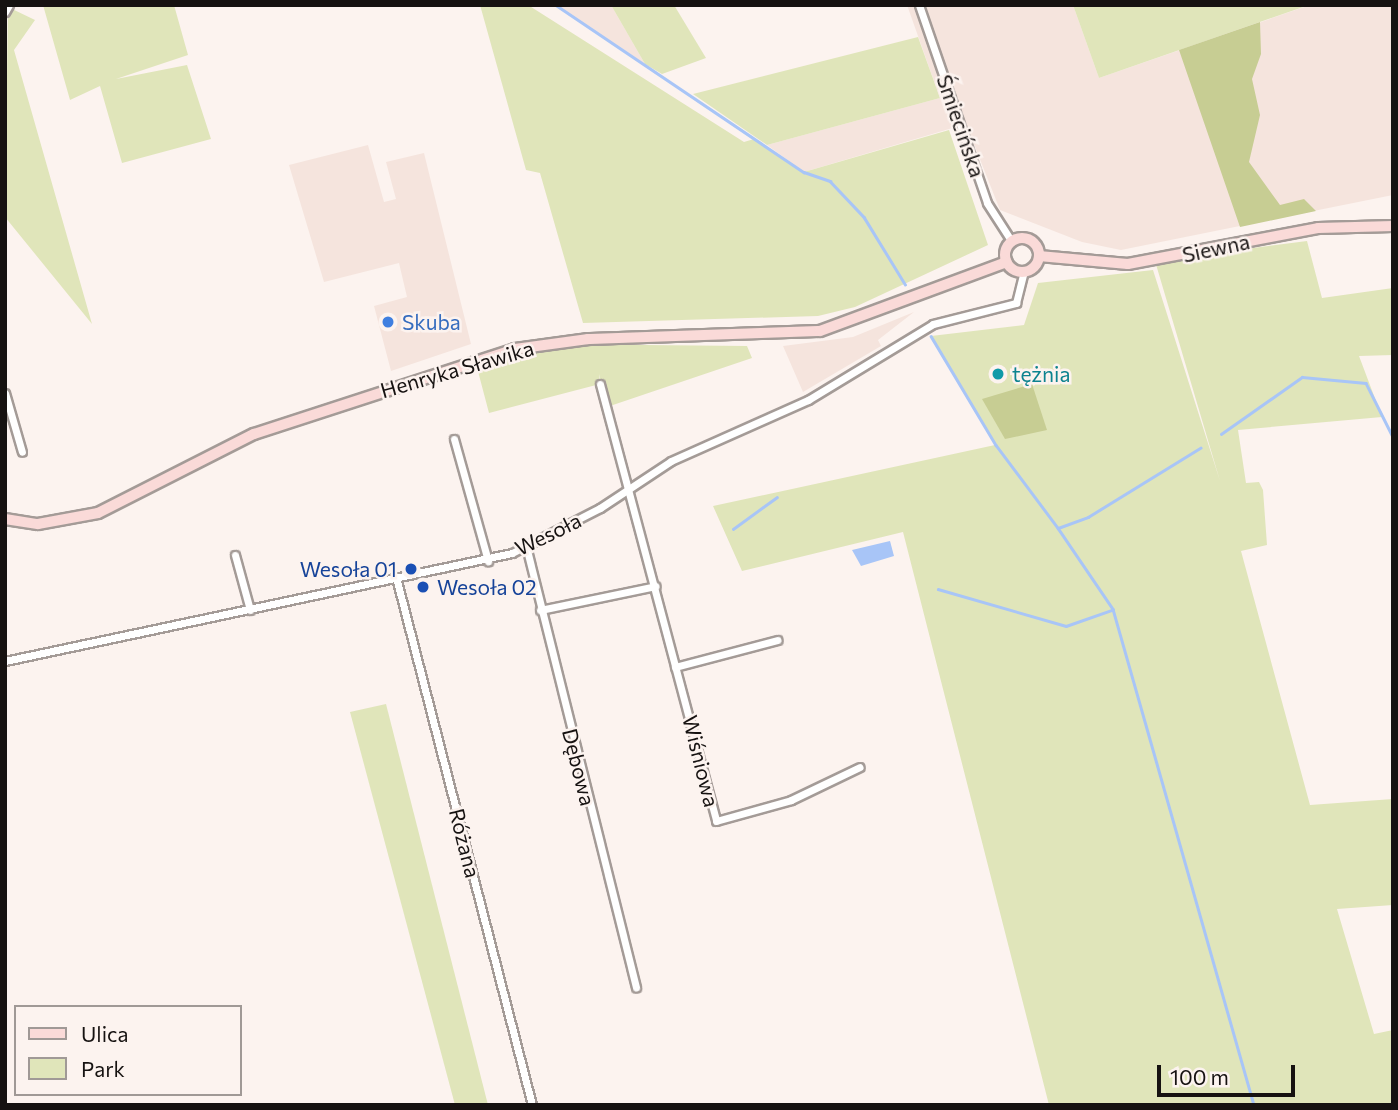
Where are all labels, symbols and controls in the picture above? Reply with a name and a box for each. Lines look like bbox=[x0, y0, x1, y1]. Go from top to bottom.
street label: Śmiecińska bbox=[932, 71, 990, 181]
street label: Siewna bbox=[1180, 229, 1252, 267]
place label: Skuba bbox=[402, 309, 461, 335]
marker: Skuba bbox=[380, 314, 396, 330]
street label: Henryka Sławika bbox=[377, 335, 537, 403]
place label: tężnia bbox=[1012, 361, 1070, 387]
marker: tężnia bbox=[990, 366, 1006, 382]
street label: Wesoła bbox=[511, 507, 585, 561]
place label: Wesoła 01 bbox=[300, 556, 397, 582]
marker: Wesoła 01 bbox=[403, 561, 419, 577]
place label: Wesoła 02 bbox=[437, 574, 537, 600]
marker: Wesoła 02 bbox=[415, 579, 431, 595]
street label: Wiśniowa bbox=[677, 713, 725, 809]
street label: Dębowa bbox=[557, 726, 601, 808]
street label: Różana bbox=[444, 806, 486, 880]
legend bbox=[14, 1005, 242, 1096]
text: Ulica bbox=[81, 1021, 128, 1046]
scale bar bbox=[1160, 1050, 1298, 1094]
text: Park bbox=[81, 1056, 125, 1081]
text: 100 m bbox=[1170, 1064, 1229, 1089]

